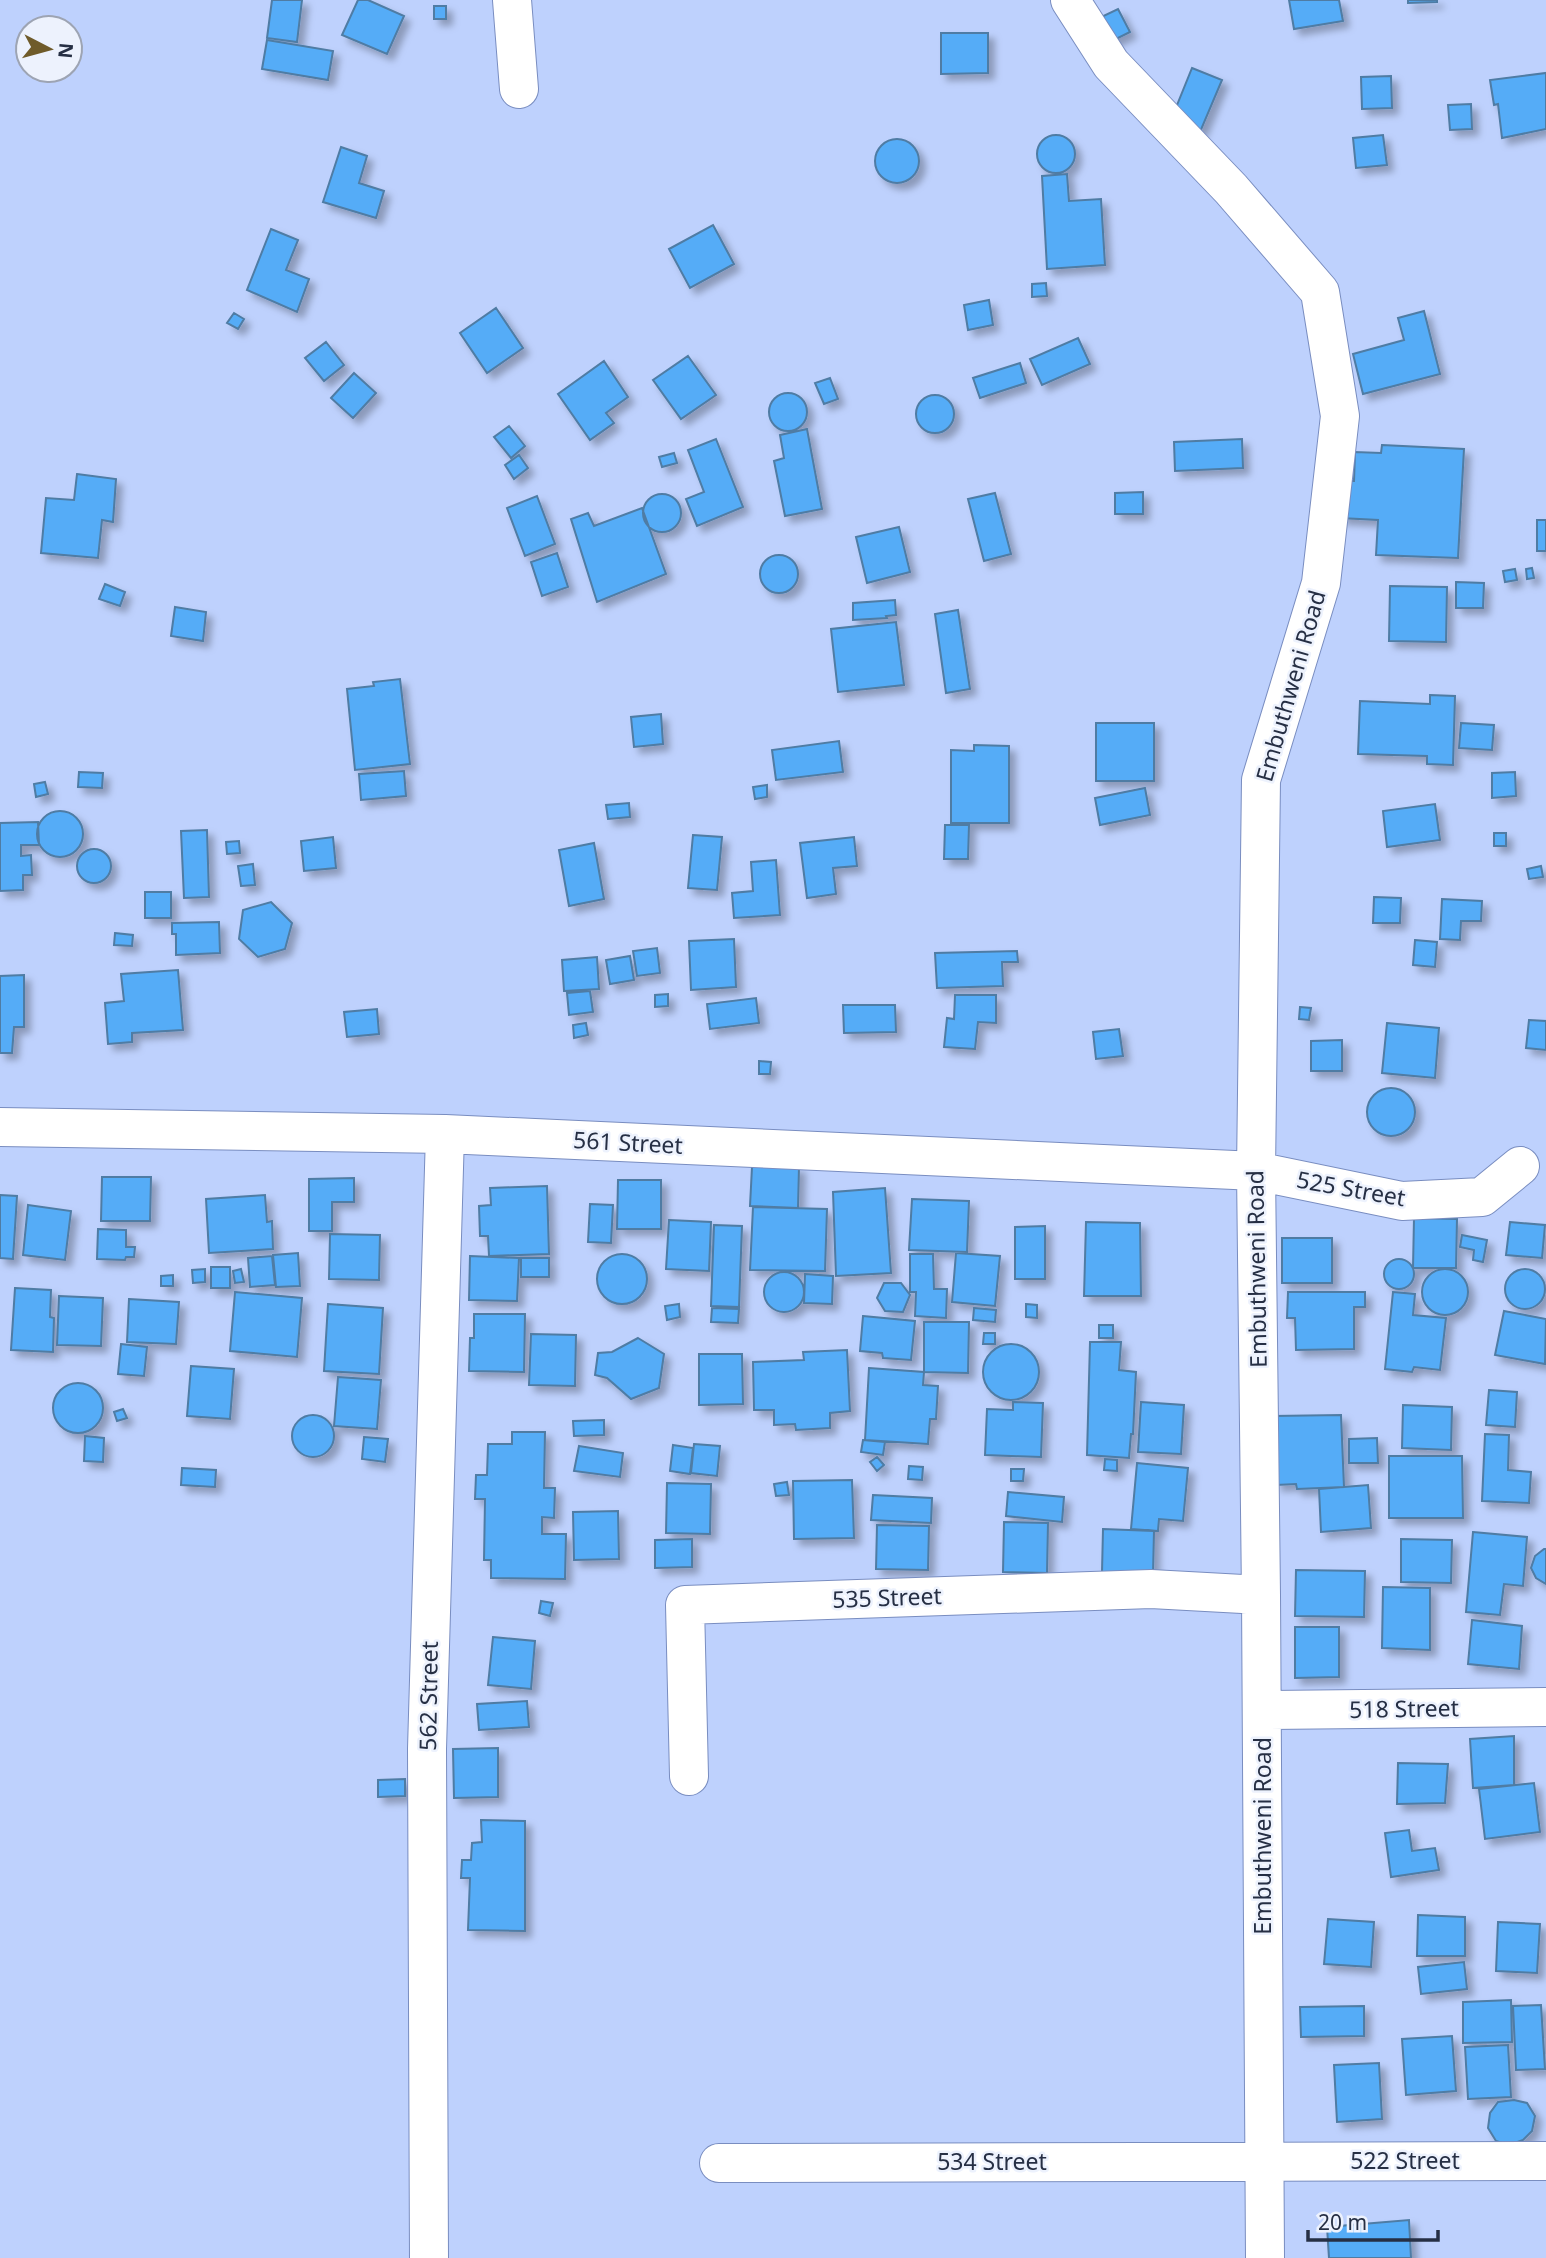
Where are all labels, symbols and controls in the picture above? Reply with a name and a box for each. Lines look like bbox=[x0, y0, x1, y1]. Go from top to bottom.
north arrow bbox=[14, 14, 84, 84]
text: N bbox=[52, 42, 80, 60]
street label: Embuthweni Road bbox=[1247, 586, 1333, 785]
street label: 561 Street bbox=[572, 1123, 684, 1161]
street label: 525 Street bbox=[1294, 1163, 1408, 1213]
street label: Embuthweni Road bbox=[1238, 1170, 1274, 1368]
street label: 535 Street bbox=[832, 1579, 942, 1615]
street label: 562 Street bbox=[411, 1641, 445, 1751]
street label: 518 Street bbox=[1349, 1691, 1459, 1725]
street label: Embuthweni Road bbox=[1246, 1737, 1278, 1935]
street label: 522 Street bbox=[1350, 2144, 1460, 2176]
street label: 534 Street bbox=[937, 2145, 1047, 2177]
scale bar bbox=[1308, 2198, 1438, 2242]
text: 20 m bbox=[1318, 2208, 1367, 2236]

